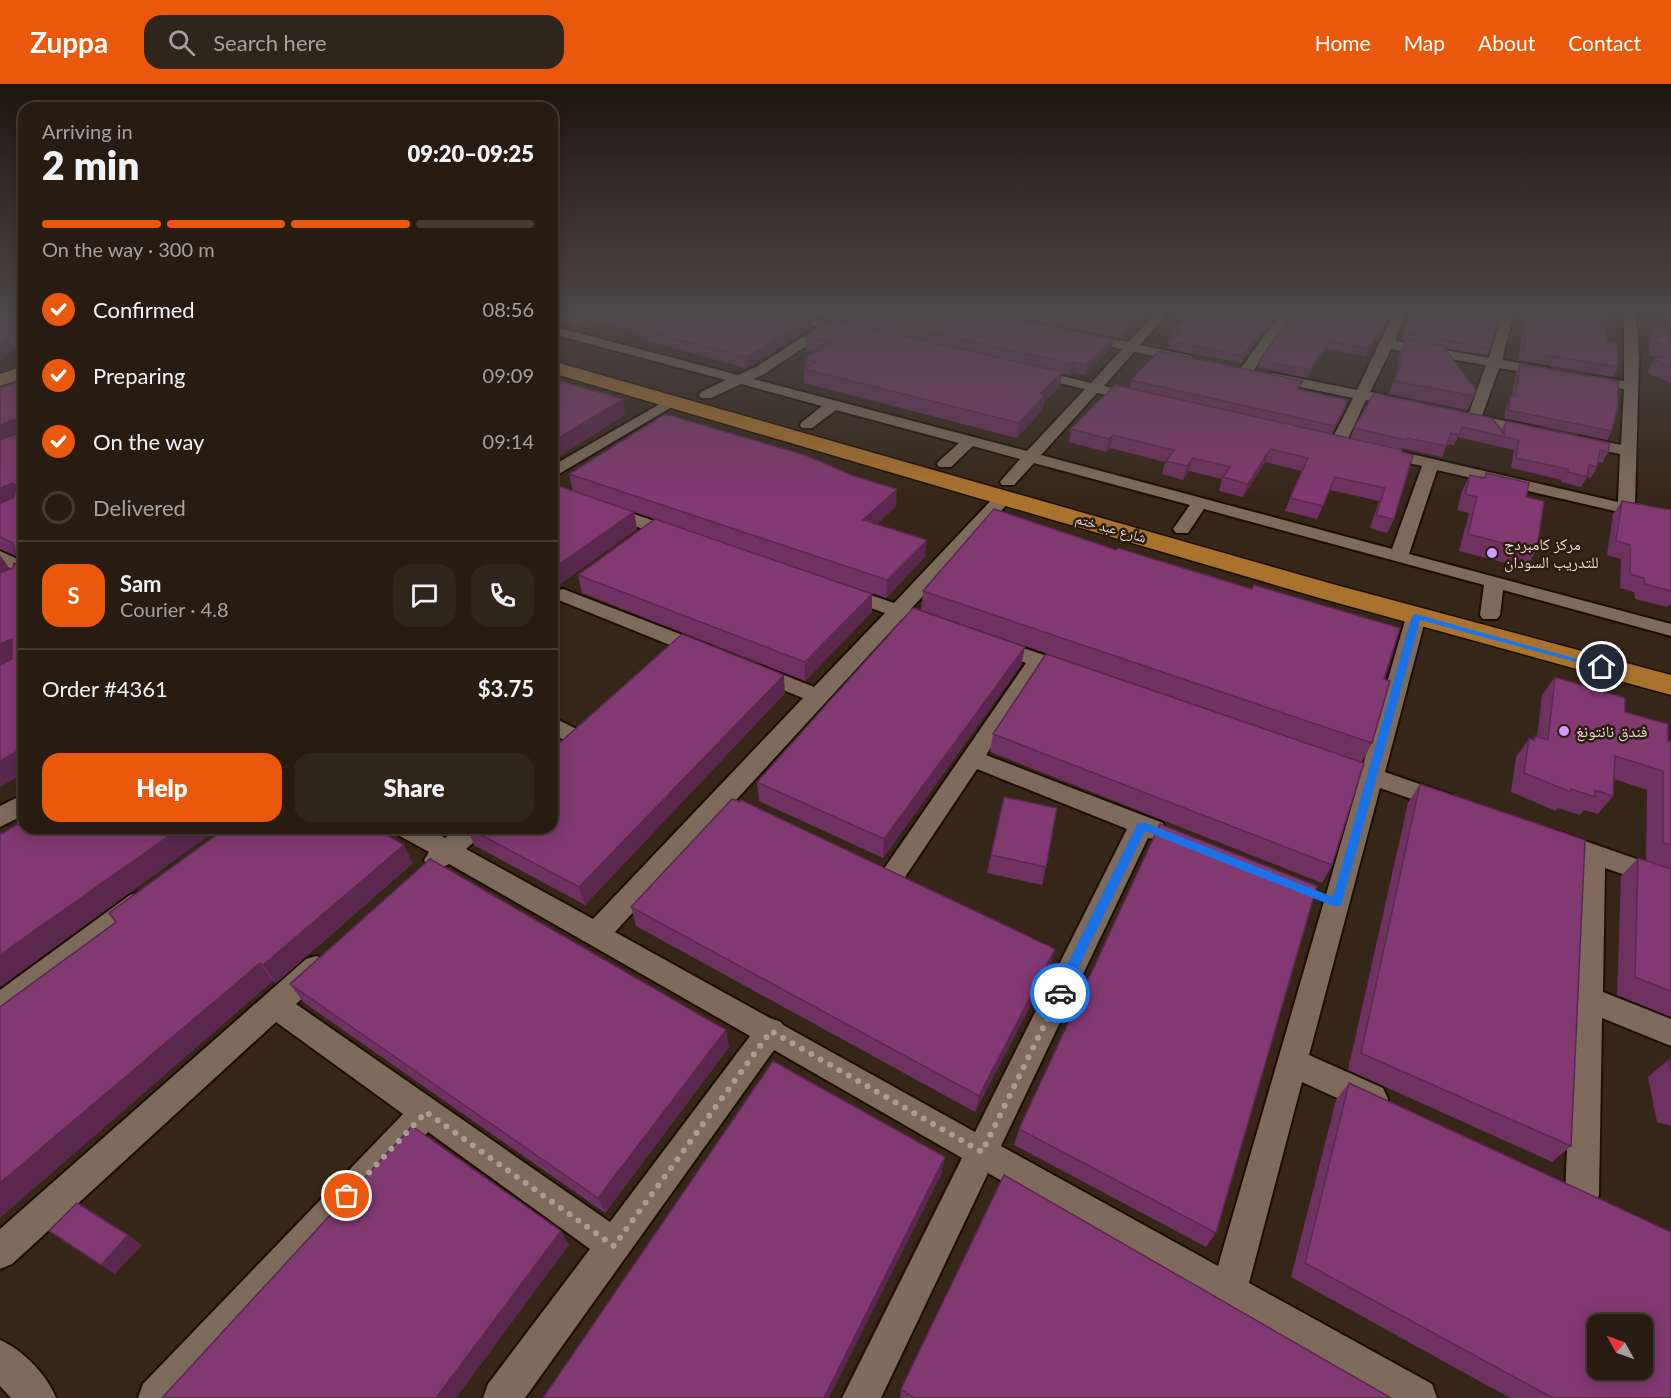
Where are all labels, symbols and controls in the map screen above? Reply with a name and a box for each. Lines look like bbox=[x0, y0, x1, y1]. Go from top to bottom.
search box bbox=[144, 15, 564, 69]
text: Zuppa bbox=[30, 25, 108, 59]
icon: search bbox=[165, 26, 198, 59]
text: Search here bbox=[213, 29, 327, 56]
text: Home bbox=[1315, 30, 1371, 55]
text: Map bbox=[1404, 30, 1445, 55]
text: About bbox=[1478, 30, 1535, 55]
text: Contact bbox=[1568, 30, 1641, 55]
text: Arriving in bbox=[42, 119, 133, 143]
text: 09:20–09:25 bbox=[408, 140, 534, 167]
text: 2 min bbox=[42, 142, 139, 188]
text: On the way · 300 m bbox=[42, 237, 215, 261]
icon: check bbox=[42, 293, 75, 326]
text: Confirmed bbox=[93, 296, 195, 323]
text: 08:56 bbox=[483, 297, 534, 321]
icon: check bbox=[42, 359, 75, 392]
text: Preparing bbox=[93, 362, 185, 389]
text: 09:09 bbox=[483, 363, 534, 387]
icon: check bbox=[42, 425, 75, 458]
text: On the way bbox=[93, 428, 204, 455]
text: 09:14 bbox=[483, 429, 534, 453]
text: Delivered bbox=[93, 494, 186, 521]
street label: شارع عبد ختم bbox=[1073, 509, 1149, 548]
place label: مركز كامبردج للتدريب السودان bbox=[1504, 534, 1599, 573]
marker: مركز كامبردج للتدريب السودان bbox=[1485, 546, 1499, 560]
button: chat bbox=[393, 564, 456, 627]
button: phone bbox=[471, 564, 534, 627]
text: Sam bbox=[120, 570, 162, 597]
text: S bbox=[67, 582, 80, 609]
text: Courier · 4.8 bbox=[120, 597, 229, 621]
pin bbox=[1576, 641, 1627, 692]
icon: home bbox=[1585, 650, 1618, 683]
text: Order #4361 bbox=[42, 675, 168, 702]
text: $3.75 bbox=[478, 675, 534, 702]
place label: فندق نانتونغ bbox=[1576, 721, 1648, 742]
marker: فندق نانتونغ bbox=[1557, 724, 1571, 738]
button: Help bbox=[42, 753, 282, 822]
button: Share bbox=[294, 753, 534, 822]
courier bbox=[1030, 963, 1090, 1023]
icon: car bbox=[1044, 977, 1077, 1010]
pin bbox=[321, 1170, 372, 1221]
icon: bag bbox=[330, 1179, 363, 1212]
north arrow bbox=[1587, 1314, 1653, 1380]
map controls bbox=[1587, 1314, 1653, 1380]

